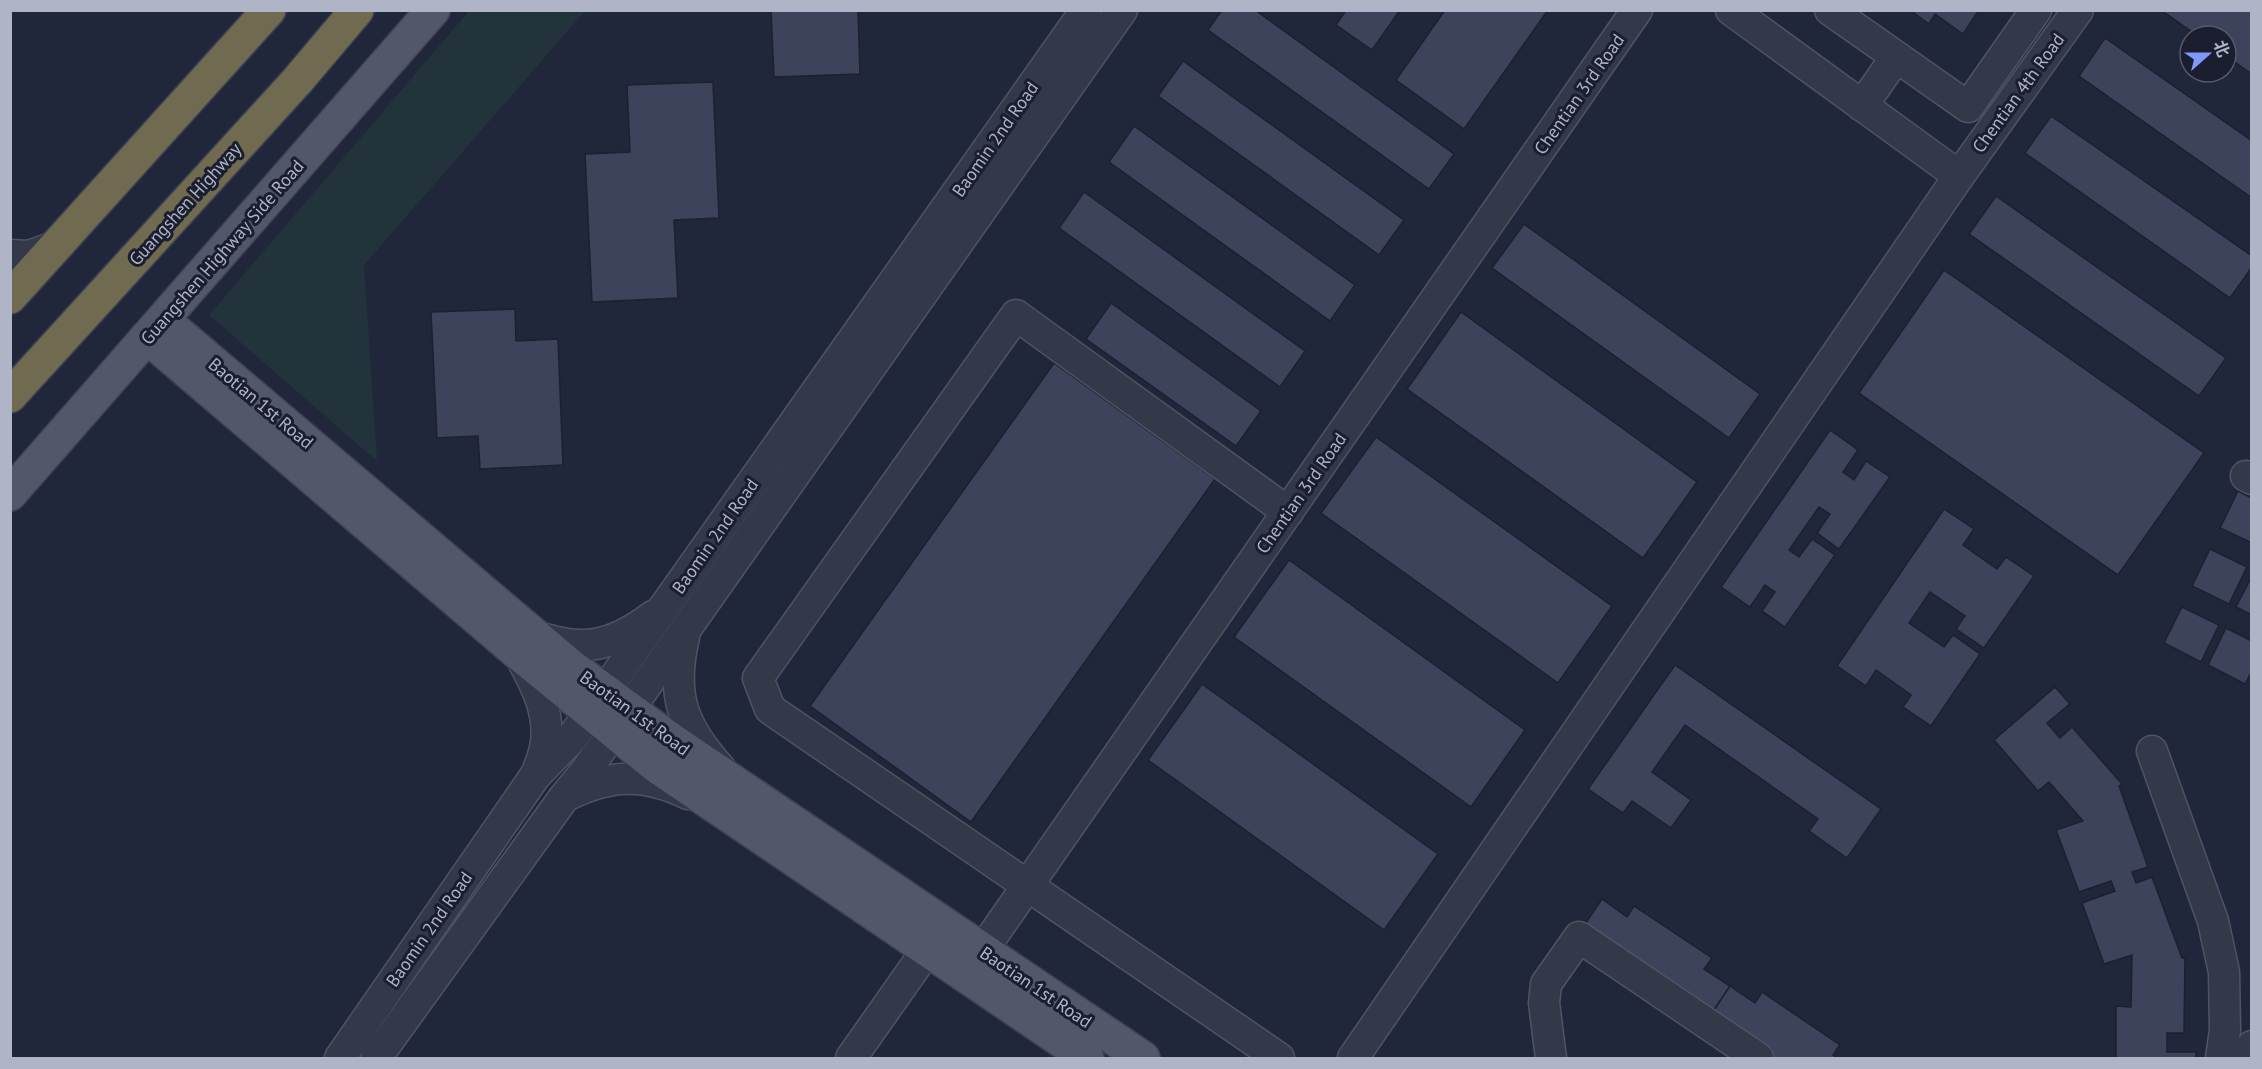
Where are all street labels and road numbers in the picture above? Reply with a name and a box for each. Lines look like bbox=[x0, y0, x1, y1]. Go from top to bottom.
street label: Chentian 3rd Road bbox=[1529, 29, 1629, 159]
street label: Chentian 4th Road bbox=[1967, 29, 2069, 157]
street label: Baomin 2nd Road bbox=[947, 77, 1043, 201]
street label: Guangshen Highway bbox=[124, 137, 247, 270]
street label: Guangshen Highway Side Road bbox=[135, 155, 309, 349]
street label: Baotian 1st Road bbox=[204, 352, 318, 454]
street label: Chentian 3rd Road bbox=[1251, 428, 1351, 558]
street label: Baomin 2nd Road bbox=[667, 474, 763, 598]
street label: Baotian 1st Road bbox=[576, 665, 694, 761]
street label: Baomin 2nd Road bbox=[381, 867, 477, 991]
street label: Baotian 1st Road bbox=[976, 941, 1096, 1033]

